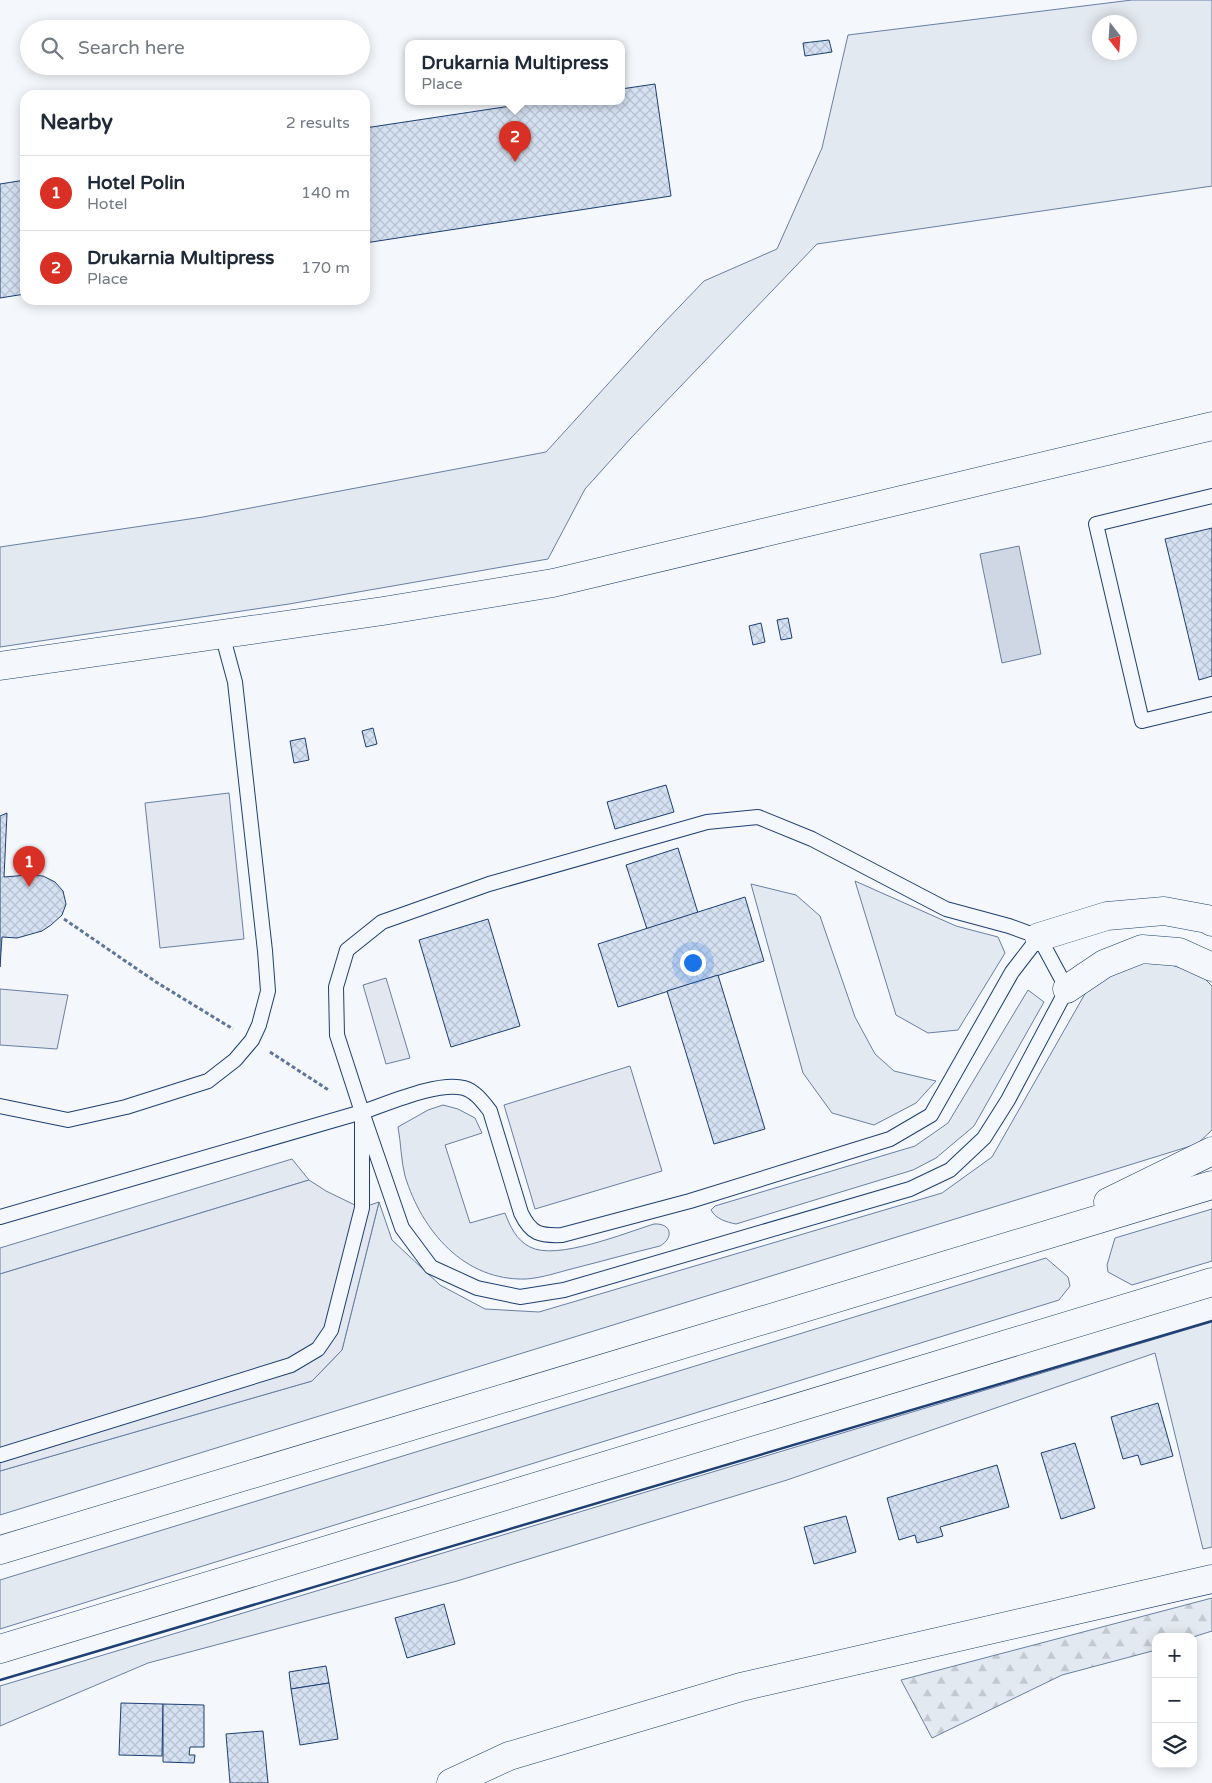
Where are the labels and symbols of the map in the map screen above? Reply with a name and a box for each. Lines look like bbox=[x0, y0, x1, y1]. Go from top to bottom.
north arrow bbox=[1092, 15, 1137, 60]
pin: 2 bbox=[499, 121, 531, 162]
pin: 1 bbox=[13, 846, 45, 887]
your location bbox=[680, 950, 706, 976]

